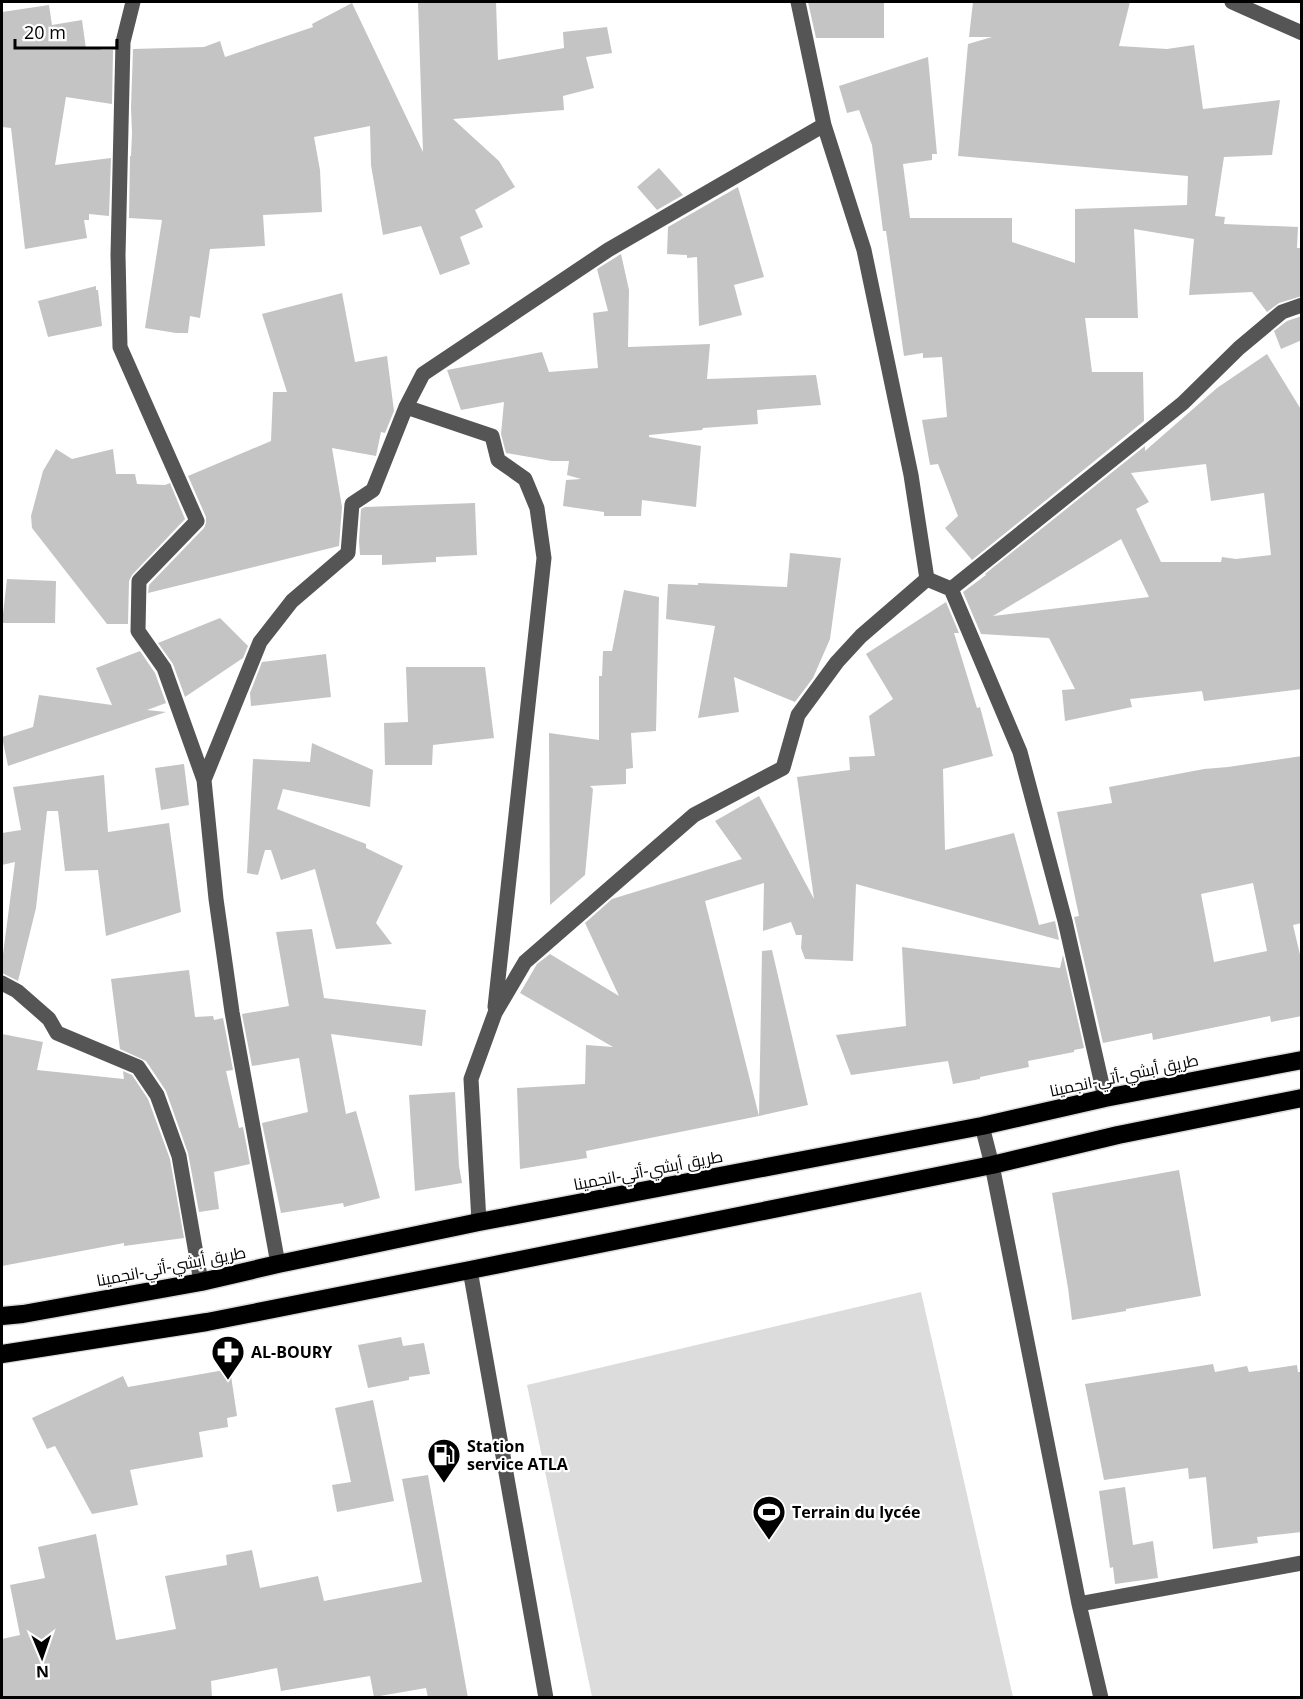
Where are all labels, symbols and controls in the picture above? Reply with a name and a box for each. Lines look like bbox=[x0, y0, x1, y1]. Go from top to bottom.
scale bar bbox=[15, 12, 117, 50]
text: 20 m bbox=[24, 20, 66, 44]
street label: طريق أبشي-أتي-انجمينا bbox=[1047, 1048, 1201, 1104]
street label: طريق أبشي-أتي-انجمينا bbox=[571, 1145, 725, 1198]
street label: طريق أبشي-أتي-انجمينا bbox=[94, 1241, 248, 1294]
pharmacy icon: AL-BOURY bbox=[210, 1334, 246, 1381]
place label: AL-BOURY bbox=[251, 1341, 332, 1363]
place label: Station service ATLA bbox=[467, 1435, 569, 1475]
fuel station icon: Station service ATLA bbox=[426, 1437, 462, 1484]
sports icon: Terrain du lycée bbox=[751, 1494, 787, 1541]
place label: Terrain du lycée bbox=[792, 1501, 920, 1523]
north arrow bbox=[12, 1627, 72, 1687]
text: N bbox=[36, 1661, 49, 1683]

